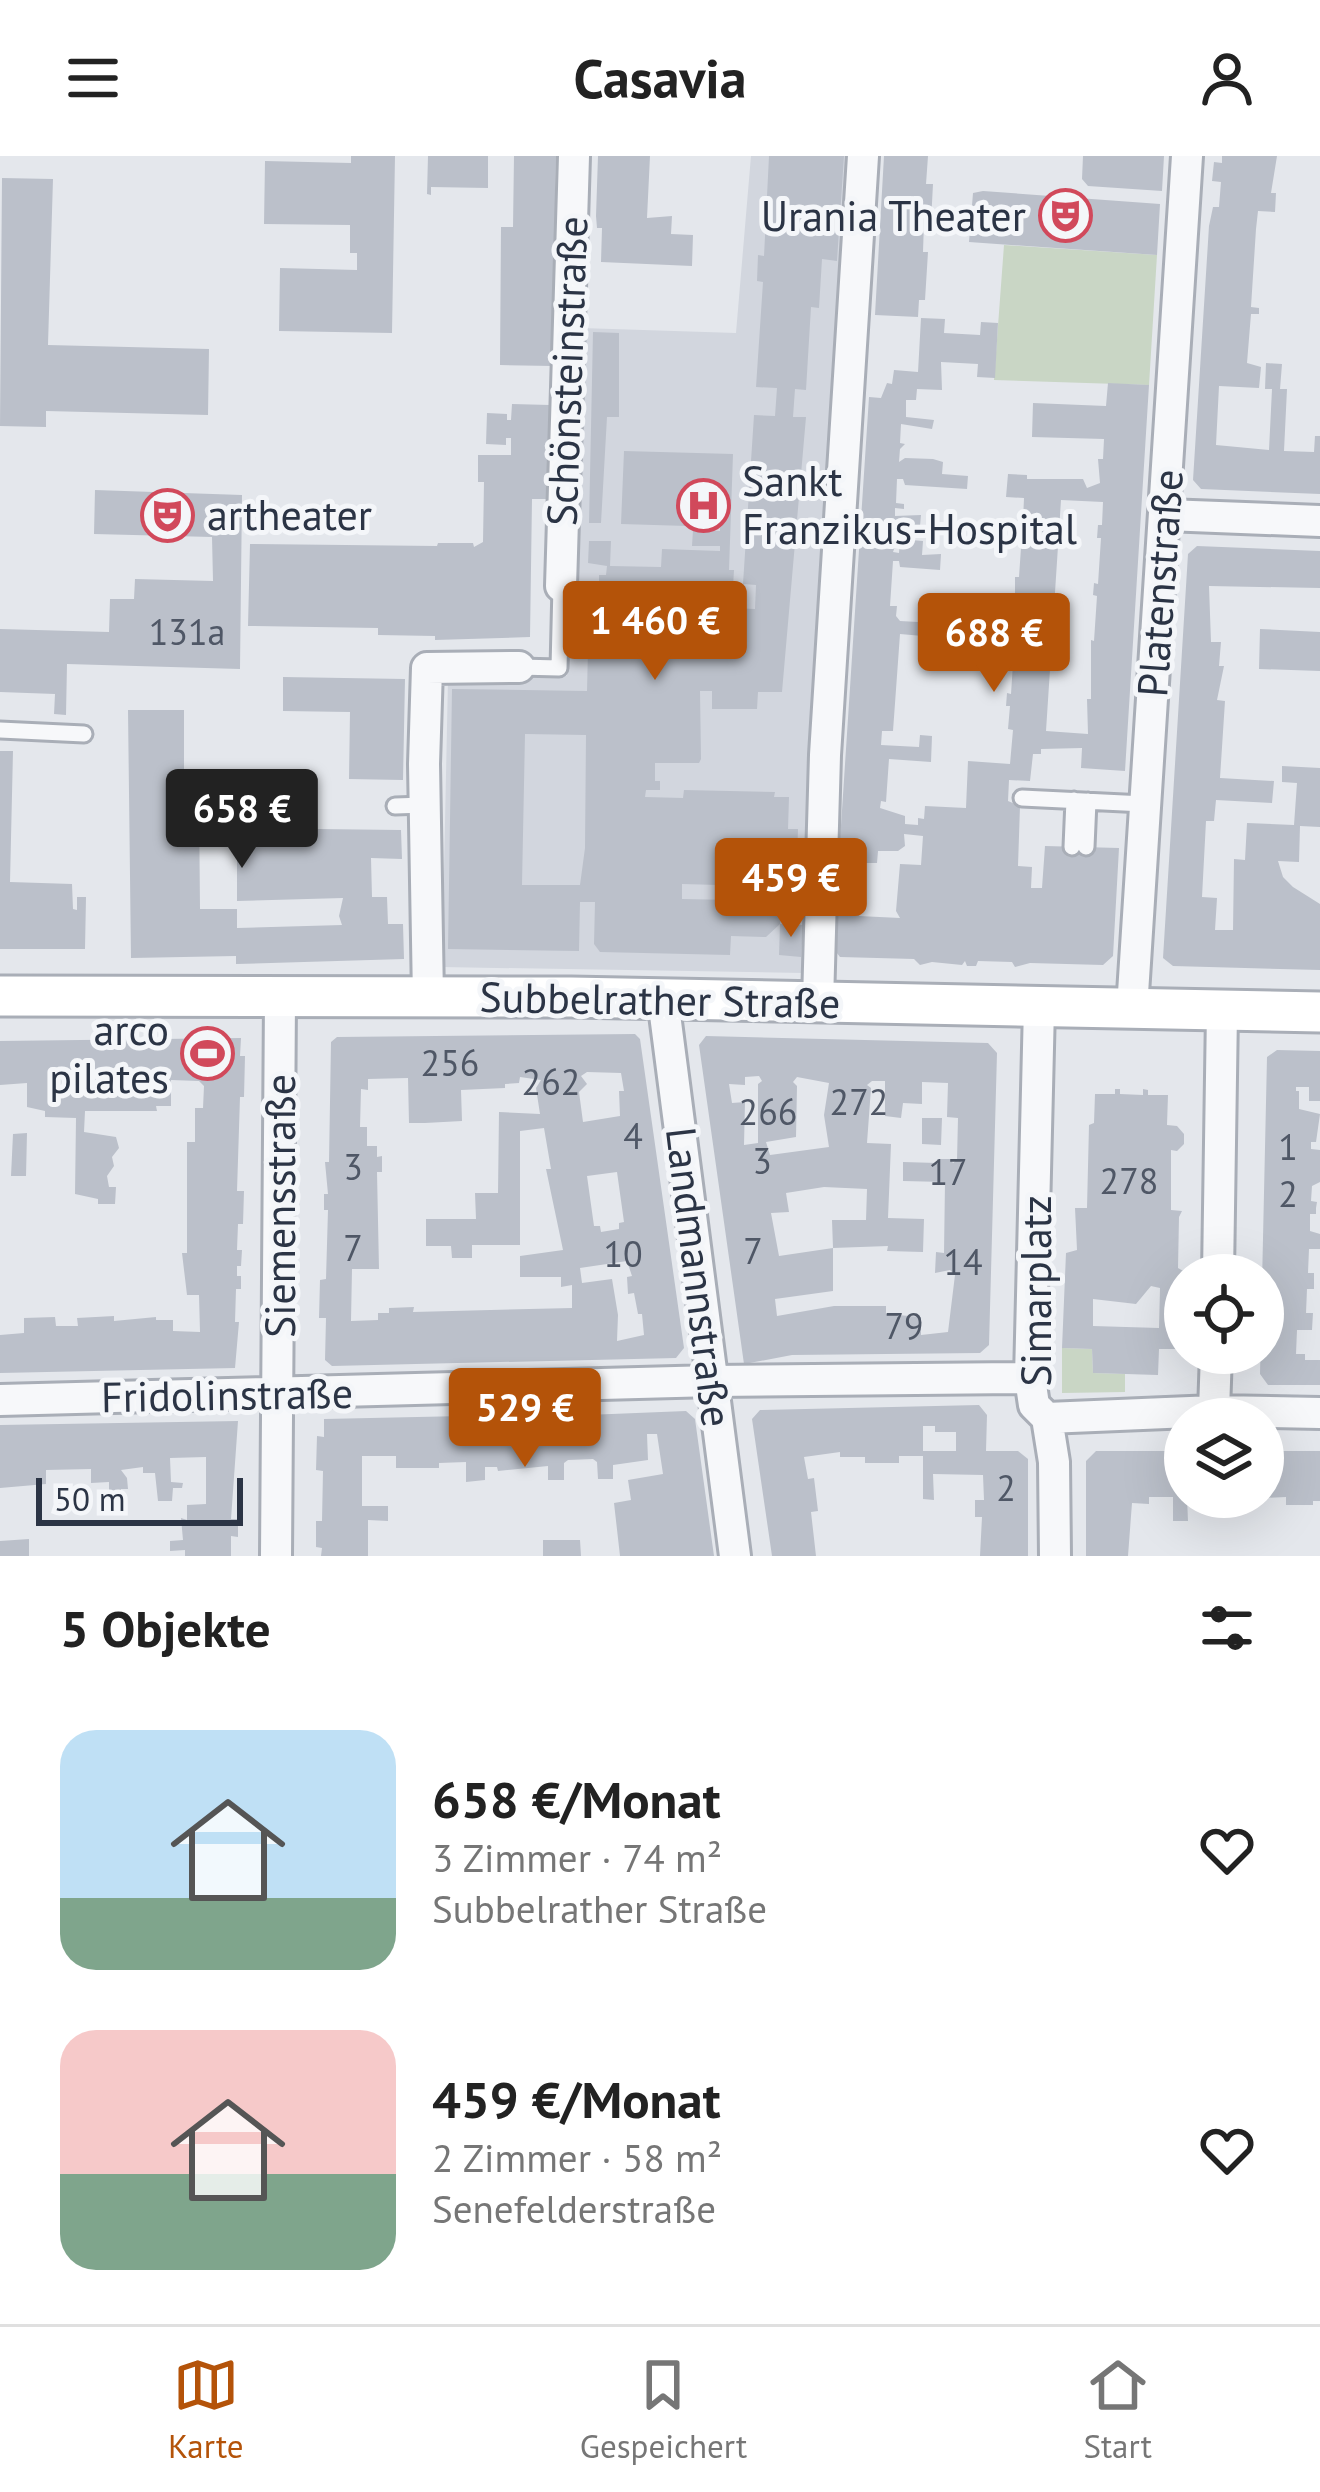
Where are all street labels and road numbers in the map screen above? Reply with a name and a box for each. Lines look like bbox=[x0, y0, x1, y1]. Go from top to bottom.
street label: Schönsteinstraße bbox=[534, 215, 599, 527]
street label: Platenstraße bbox=[1124, 467, 1195, 699]
street label: Subbelrather Straße bbox=[479, 969, 841, 1030]
street label: Siemensstraße bbox=[252, 1074, 307, 1338]
street label: Landmannstraße bbox=[654, 1124, 745, 1430]
street label: Simarplatz bbox=[1008, 1195, 1063, 1387]
street label: Fridolinstraße bbox=[100, 1365, 353, 1424]

